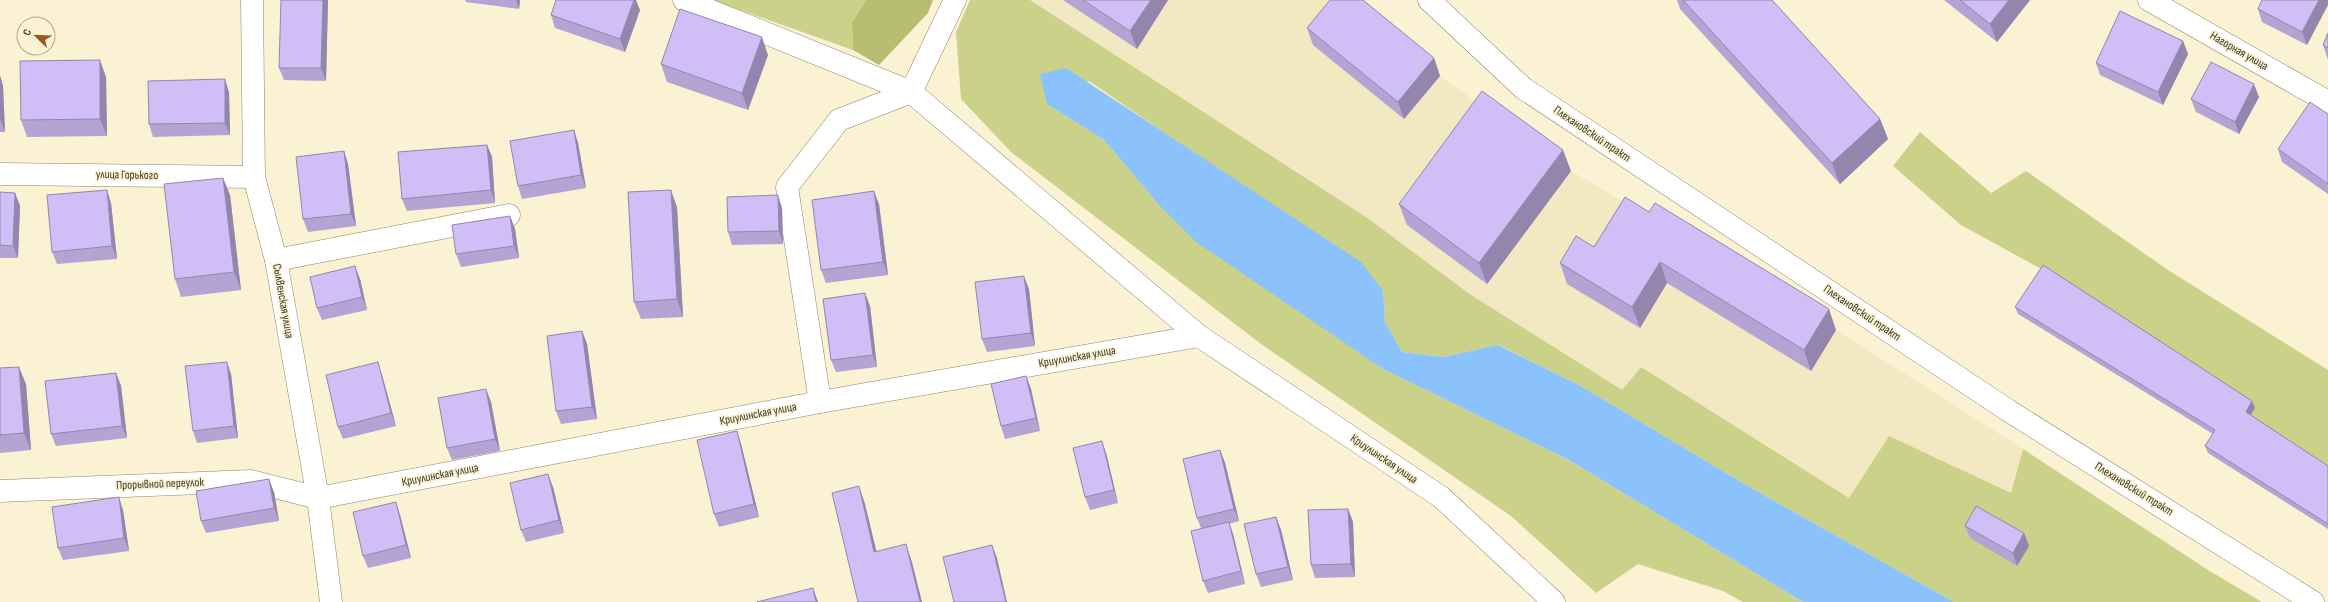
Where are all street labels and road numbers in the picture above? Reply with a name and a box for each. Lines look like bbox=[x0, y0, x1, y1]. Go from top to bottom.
street label: Нагорная улица bbox=[2207, 28, 2271, 74]
street label: Плехановский тракт bbox=[1551, 103, 1634, 165]
street label: улица Горького bbox=[96, 167, 158, 183]
street label: Сылвенская улица bbox=[269, 262, 297, 340]
street label: Плехановский тракт bbox=[1821, 282, 1904, 344]
street label: Криулинская улица bbox=[1037, 343, 1117, 371]
street label: Криулинская улица bbox=[718, 399, 798, 429]
street label: Криулинская улица bbox=[1347, 431, 1421, 487]
street label: Плехановский тракт bbox=[2092, 459, 2176, 519]
street label: Криулинская улица bbox=[400, 460, 480, 490]
street label: Прорывной переулок bbox=[116, 475, 205, 493]

